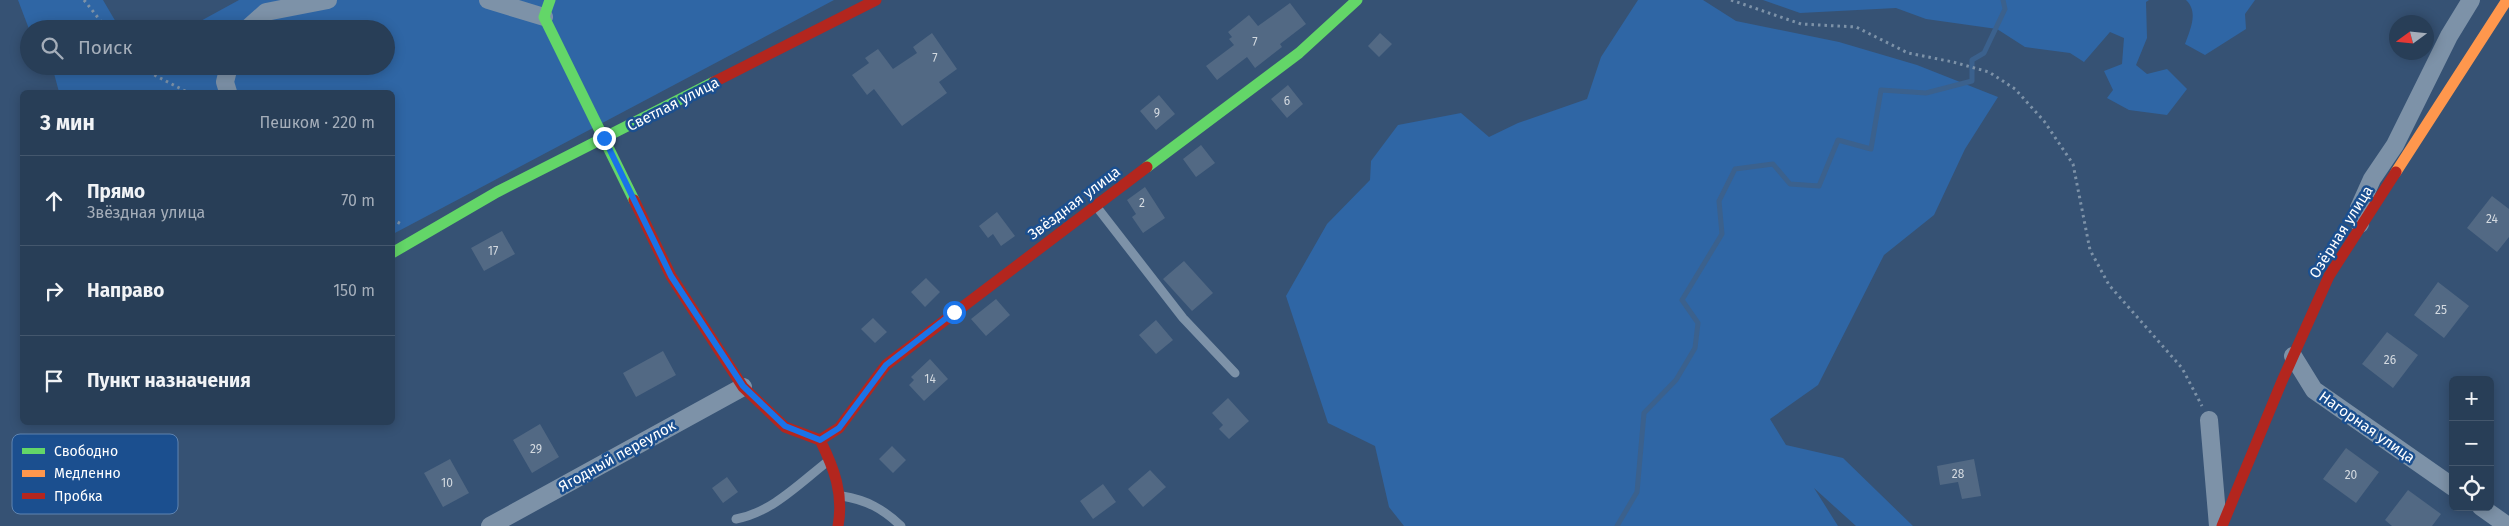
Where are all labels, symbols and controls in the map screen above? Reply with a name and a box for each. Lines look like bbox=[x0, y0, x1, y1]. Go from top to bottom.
north arrow bbox=[2389, 15, 2434, 60]
search box bbox=[20, 20, 395, 75]
icon: search bbox=[38, 34, 66, 62]
house number: 7 bbox=[1252, 35, 1258, 49]
text: Поиск bbox=[78, 36, 132, 59]
house number: 7 bbox=[932, 51, 938, 65]
street label: Светлая улица bbox=[624, 73, 722, 135]
house number: 6 bbox=[1284, 94, 1290, 108]
house number: 9 bbox=[1154, 106, 1160, 120]
text: 3 мин bbox=[40, 110, 95, 136]
text: Пешком · 220 m bbox=[259, 113, 375, 132]
route end bbox=[593, 127, 616, 150]
street label: Звёздная улица bbox=[1024, 162, 1124, 244]
text: Прямо bbox=[87, 180, 145, 203]
street label: Озёрная улица bbox=[2305, 182, 2377, 282]
icon: ahead bbox=[40, 187, 68, 215]
text: 70 m bbox=[341, 191, 375, 210]
house number: 2 bbox=[1139, 196, 1145, 210]
text: Звёздная улица bbox=[87, 203, 205, 222]
house number: 24 bbox=[2486, 212, 2499, 226]
house number: 17 bbox=[488, 244, 498, 258]
icon: right bbox=[40, 277, 68, 305]
text: Направо bbox=[87, 279, 164, 302]
text: 150 m bbox=[333, 281, 375, 300]
route start bbox=[943, 301, 966, 324]
house number: 25 bbox=[2435, 303, 2447, 317]
house number: 26 bbox=[2384, 353, 2396, 367]
icon: arrive bbox=[40, 367, 68, 395]
text: Пункт назначения bbox=[87, 369, 251, 392]
house number: 14 bbox=[924, 372, 936, 386]
map controls bbox=[2449, 376, 2494, 511]
button: + bbox=[2449, 376, 2494, 421]
street label: Нагорная улица bbox=[2315, 387, 2419, 467]
street label: Ягодный переулок bbox=[555, 416, 679, 496]
button: − bbox=[2449, 421, 2494, 466]
legend bbox=[12, 434, 178, 514]
house number: 29 bbox=[530, 442, 542, 456]
text: Свободно bbox=[54, 443, 118, 460]
text: Медленно bbox=[54, 465, 121, 482]
button: locate bbox=[2449, 466, 2494, 511]
house number: 28 bbox=[1952, 467, 1965, 481]
house number: 20 bbox=[2345, 468, 2358, 482]
house number: 10 bbox=[441, 476, 453, 490]
text: Пробка bbox=[54, 488, 103, 505]

